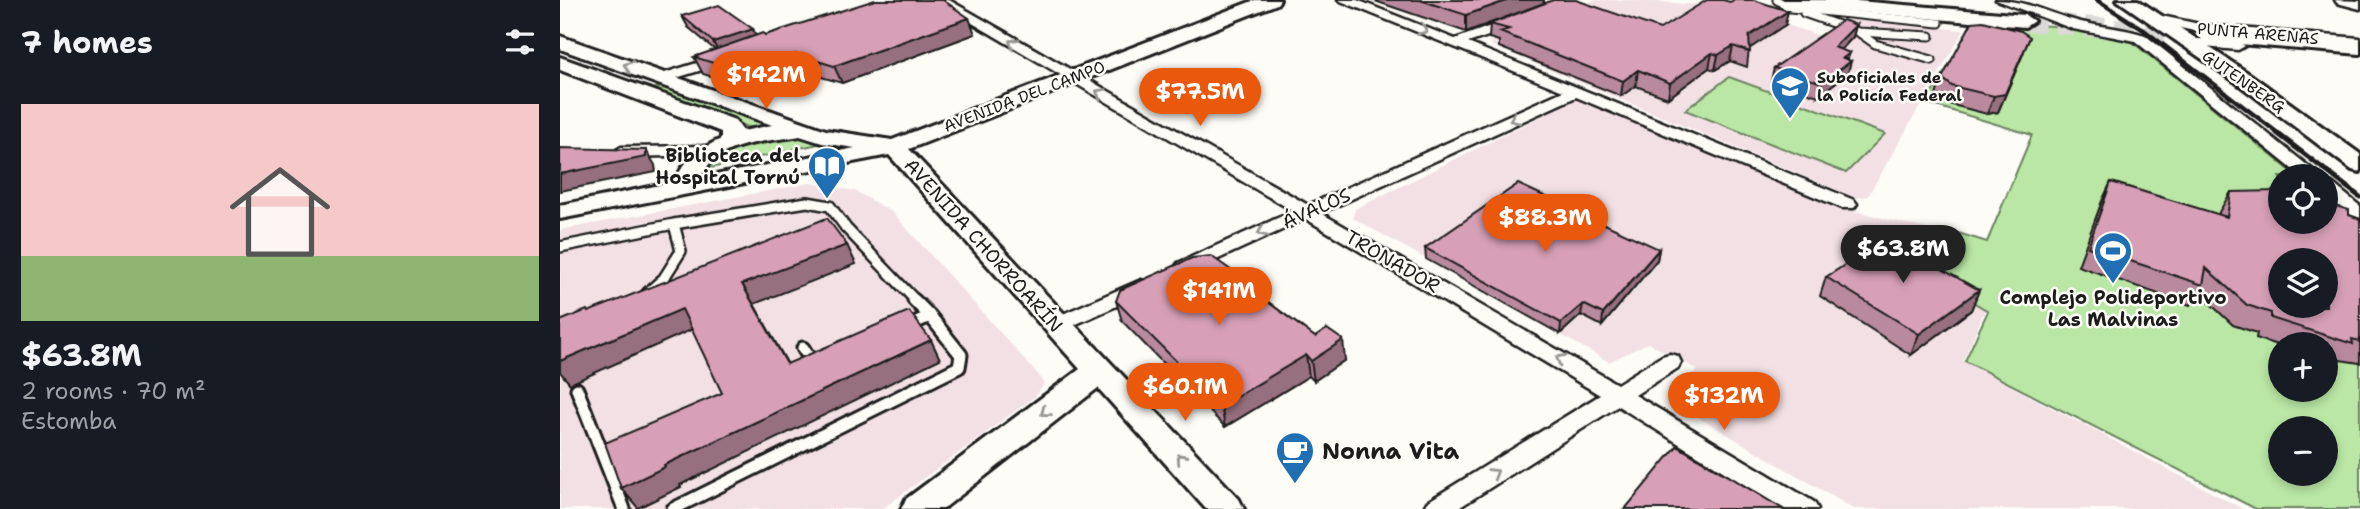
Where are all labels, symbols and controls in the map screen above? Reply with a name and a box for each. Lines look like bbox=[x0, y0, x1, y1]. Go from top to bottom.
street label: PUNTA ARENAS bbox=[2196, 18, 2320, 49]
text: 7 homes bbox=[21, 22, 153, 63]
one-way arrow bbox=[1416, 22, 1429, 36]
icon: filters bbox=[501, 23, 539, 61]
one-way arrow bbox=[1008, 38, 1021, 51]
street label: GUTENBERG bbox=[2198, 45, 2289, 118]
pin: $142M bbox=[717, 52, 815, 111]
street label: AVENIDA DEL CAMPO bbox=[940, 56, 1108, 137]
text: $142M bbox=[726, 59, 806, 89]
one-way arrow bbox=[622, 60, 635, 74]
school or university icon: Suboficiales de la Policía Federal bbox=[1769, 65, 1811, 120]
place label: Suboficiales de la Policía Federal bbox=[1817, 67, 1962, 106]
pin: $77.5M bbox=[1143, 68, 1257, 128]
text: $77.5M bbox=[1155, 76, 1245, 106]
one-way arrow bbox=[1095, 88, 1108, 101]
one-way arrow bbox=[1509, 111, 1521, 125]
place label: Biblioteca del Hospital Tornú bbox=[656, 143, 800, 190]
library icon: Biblioteca del Hospital Tornú bbox=[806, 145, 848, 200]
icon: home bbox=[217, 149, 343, 275]
street label: AVENIDA CHORROARÍN bbox=[899, 152, 1069, 338]
map controls bbox=[2268, 164, 2338, 486]
button: locate bbox=[2268, 164, 2338, 234]
street label: ÁVALOS bbox=[1278, 181, 1354, 235]
pin: $88.3M bbox=[1488, 194, 1602, 254]
text: $88.3M bbox=[1498, 202, 1592, 232]
one-way arrow bbox=[1257, 224, 1269, 238]
street label: TRONADOR bbox=[1341, 224, 1444, 298]
pin: $63.8M bbox=[1846, 226, 1960, 285]
sports icon: Complejo Polideportivo Las Malvinas bbox=[2092, 230, 2134, 285]
text: $63.8M bbox=[1857, 233, 1949, 263]
button: layers bbox=[2268, 248, 2338, 318]
pin: $141M bbox=[1170, 268, 1268, 327]
text: $141M bbox=[1182, 275, 1256, 305]
place label: Complejo Polideportivo Las Malvinas bbox=[1999, 285, 2227, 332]
button: + bbox=[2268, 332, 2338, 402]
text: $63.8M bbox=[21, 335, 142, 376]
one-way arrow bbox=[1554, 354, 1567, 367]
pin: $60.1M bbox=[1128, 364, 1242, 423]
text: $60.1M bbox=[1142, 371, 1228, 401]
pin: $132M bbox=[1675, 372, 1773, 432]
text: 2 rooms · 70 m² bbox=[21, 376, 206, 406]
text: $132M bbox=[1684, 380, 1764, 410]
one-way arrow bbox=[1040, 403, 1052, 416]
text: Estomba bbox=[21, 406, 117, 436]
button: − bbox=[2268, 416, 2338, 486]
cafe icon: Nonna Vita bbox=[1274, 430, 1316, 485]
place label: Nonna Vita bbox=[1322, 436, 1459, 466]
one-way arrow bbox=[1177, 453, 1189, 466]
one-way arrow bbox=[1486, 468, 1499, 481]

